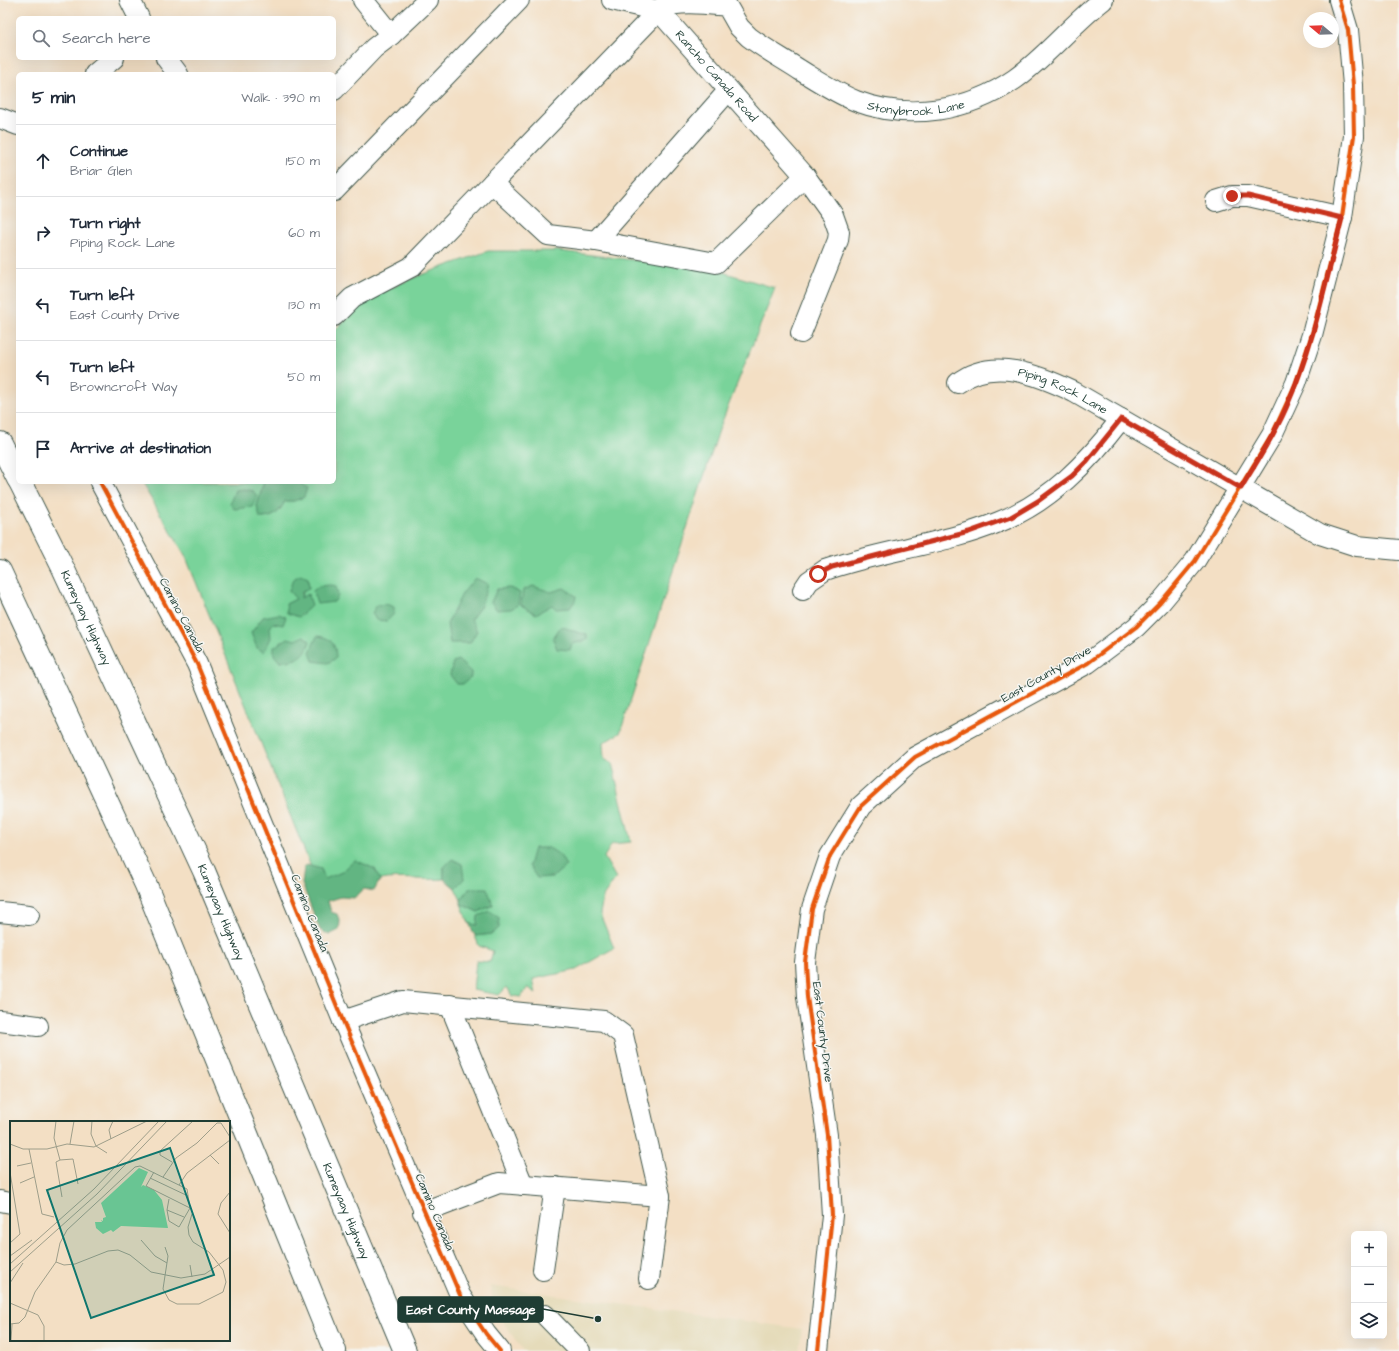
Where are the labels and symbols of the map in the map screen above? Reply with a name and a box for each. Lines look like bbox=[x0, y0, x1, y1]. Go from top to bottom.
north arrow bbox=[1303, 12, 1339, 48]
street label: Rancho Canada Road bbox=[671, 27, 761, 126]
street label: Stonybrook Lane bbox=[865, 96, 967, 121]
route end bbox=[1223, 187, 1241, 205]
street label: Piping Rock Lane bbox=[1016, 364, 1111, 419]
route start bbox=[809, 565, 827, 583]
street label: Kumeyaay Highway bbox=[56, 568, 115, 669]
street label: Camino Canada bbox=[155, 575, 208, 656]
street label: East County Drive bbox=[998, 641, 1095, 708]
street label: Kumeyaay Highway bbox=[193, 861, 249, 964]
street label: Camino Canada bbox=[286, 872, 333, 955]
street label: East County Drive bbox=[807, 981, 837, 1084]
inset map bbox=[10, 1121, 230, 1341]
street label: Kumeyaay Highway bbox=[318, 1160, 374, 1263]
street label: Camino Canada bbox=[411, 1171, 458, 1253]
callout: East County Massage bbox=[398, 1297, 543, 1322]
text: East County Massage bbox=[406, 1301, 536, 1321]

